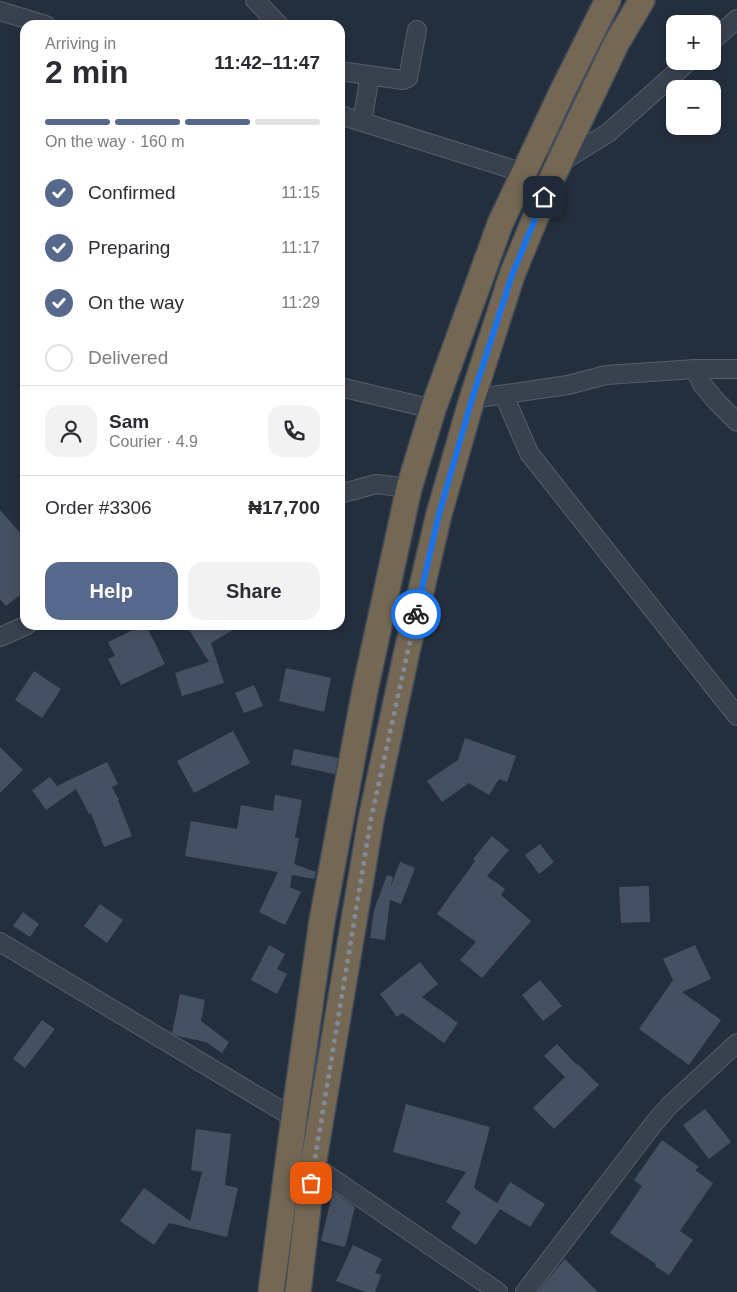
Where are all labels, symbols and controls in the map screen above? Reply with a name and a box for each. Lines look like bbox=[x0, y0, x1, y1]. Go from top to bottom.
map controls bbox=[666, 15, 721, 135]
button: + bbox=[666, 15, 721, 70]
text: Arriving in bbox=[45, 35, 116, 52]
text: 11:42–11:47 bbox=[214, 52, 320, 73]
text: 2 min bbox=[45, 54, 129, 90]
button: − bbox=[666, 80, 721, 135]
text: On the way · 160 m bbox=[45, 133, 185, 150]
pin bbox=[523, 176, 565, 218]
icon: check bbox=[45, 179, 73, 207]
text: Confirmed bbox=[88, 182, 176, 203]
icon: home bbox=[530, 183, 558, 211]
text: 11:15 bbox=[281, 184, 320, 201]
icon: check bbox=[45, 234, 73, 262]
text: Preparing bbox=[88, 237, 170, 258]
text: 11:17 bbox=[281, 239, 320, 256]
icon: check bbox=[45, 289, 73, 317]
text: On the way bbox=[88, 292, 184, 313]
text: 11:29 bbox=[281, 294, 320, 311]
text: Delivered bbox=[88, 347, 168, 368]
button: person bbox=[45, 405, 97, 457]
button: phone bbox=[268, 405, 320, 457]
text: Sam bbox=[109, 411, 149, 432]
text: Courier · 4.9 bbox=[109, 433, 198, 450]
text: Order #3306 bbox=[45, 497, 152, 518]
text: ₦17,700 bbox=[248, 497, 320, 518]
button: Help bbox=[45, 562, 178, 620]
button: Share bbox=[188, 562, 320, 620]
courier bbox=[391, 589, 441, 639]
icon: bike bbox=[402, 600, 430, 628]
pin bbox=[290, 1162, 332, 1204]
icon: bag bbox=[297, 1169, 325, 1197]

